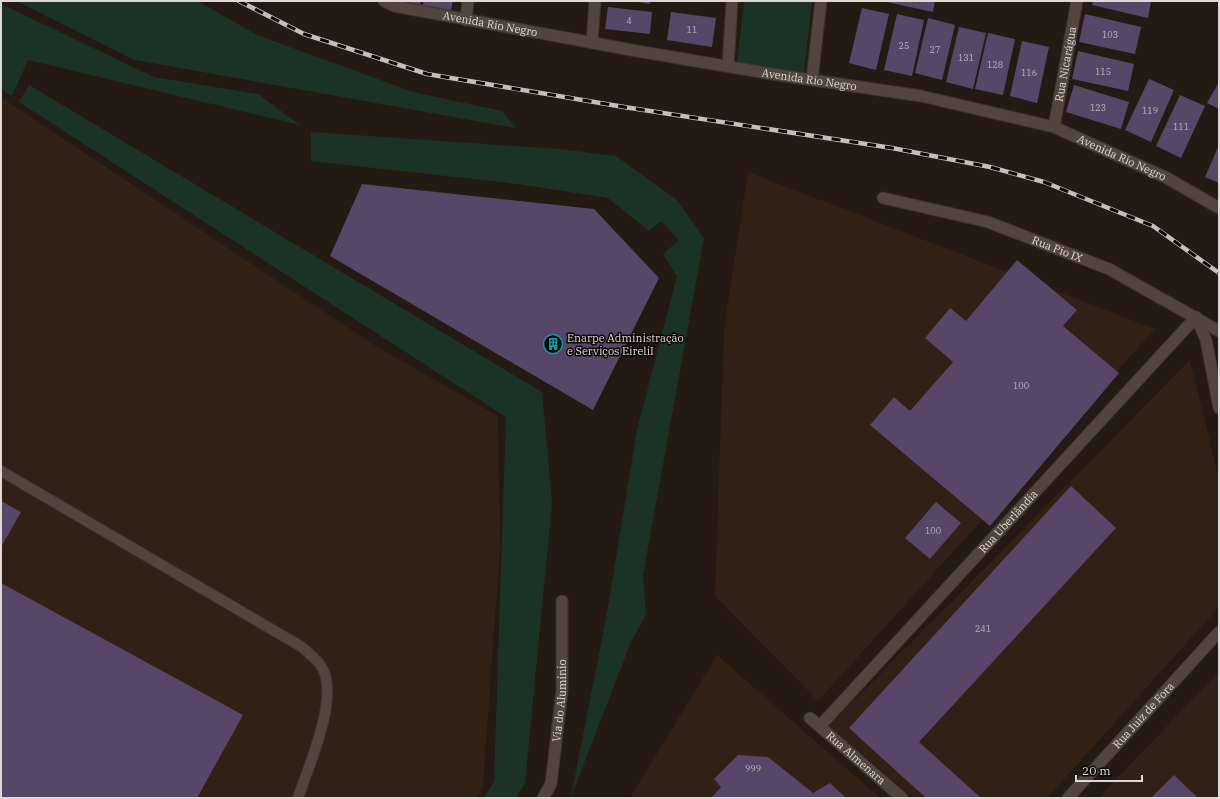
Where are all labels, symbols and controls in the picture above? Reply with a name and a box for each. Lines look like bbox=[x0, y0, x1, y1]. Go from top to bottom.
street label: Avenida Rio Negro bbox=[442, 8, 539, 39]
house number: 4 bbox=[626, 15, 632, 26]
house number: 11 bbox=[687, 24, 697, 35]
street label: Rua Nicarágua bbox=[1052, 25, 1079, 103]
house number: 103 bbox=[1102, 29, 1118, 40]
house number: 25 bbox=[899, 40, 909, 51]
house number: 27 bbox=[930, 44, 940, 55]
house number: 131 bbox=[958, 52, 974, 63]
house number: 128 bbox=[987, 59, 1003, 70]
street label: Avenida Rio Negro bbox=[761, 65, 858, 93]
house number: 115 bbox=[1095, 66, 1111, 77]
house number: 116 bbox=[1021, 67, 1037, 78]
house number: 123 bbox=[1090, 102, 1106, 113]
house number: 119 bbox=[1142, 105, 1158, 116]
house number: 111 bbox=[1173, 121, 1189, 132]
street label: Avenida Rio Negro bbox=[1075, 132, 1169, 184]
street label: Rua Pio IX bbox=[1030, 233, 1085, 265]
place label: Enarpe Administração e Serviços EireliI bbox=[567, 331, 684, 358]
building icon: Enarpe Administração e Serviços EireliI bbox=[542, 333, 564, 355]
house number: 100 bbox=[1013, 380, 1029, 391]
street label: Rua Uberlândia bbox=[976, 487, 1041, 556]
house number: 100 bbox=[925, 525, 941, 536]
house number: 241 bbox=[975, 623, 991, 634]
street label: Via do Alumínio bbox=[549, 659, 569, 743]
street label: Rua Juiz de Fora bbox=[1110, 679, 1177, 751]
street label: Rua Almenara bbox=[824, 729, 888, 788]
scale bar bbox=[1076, 757, 1142, 783]
house number: 999 bbox=[745, 763, 761, 774]
text: 20 m bbox=[1082, 763, 1111, 778]

